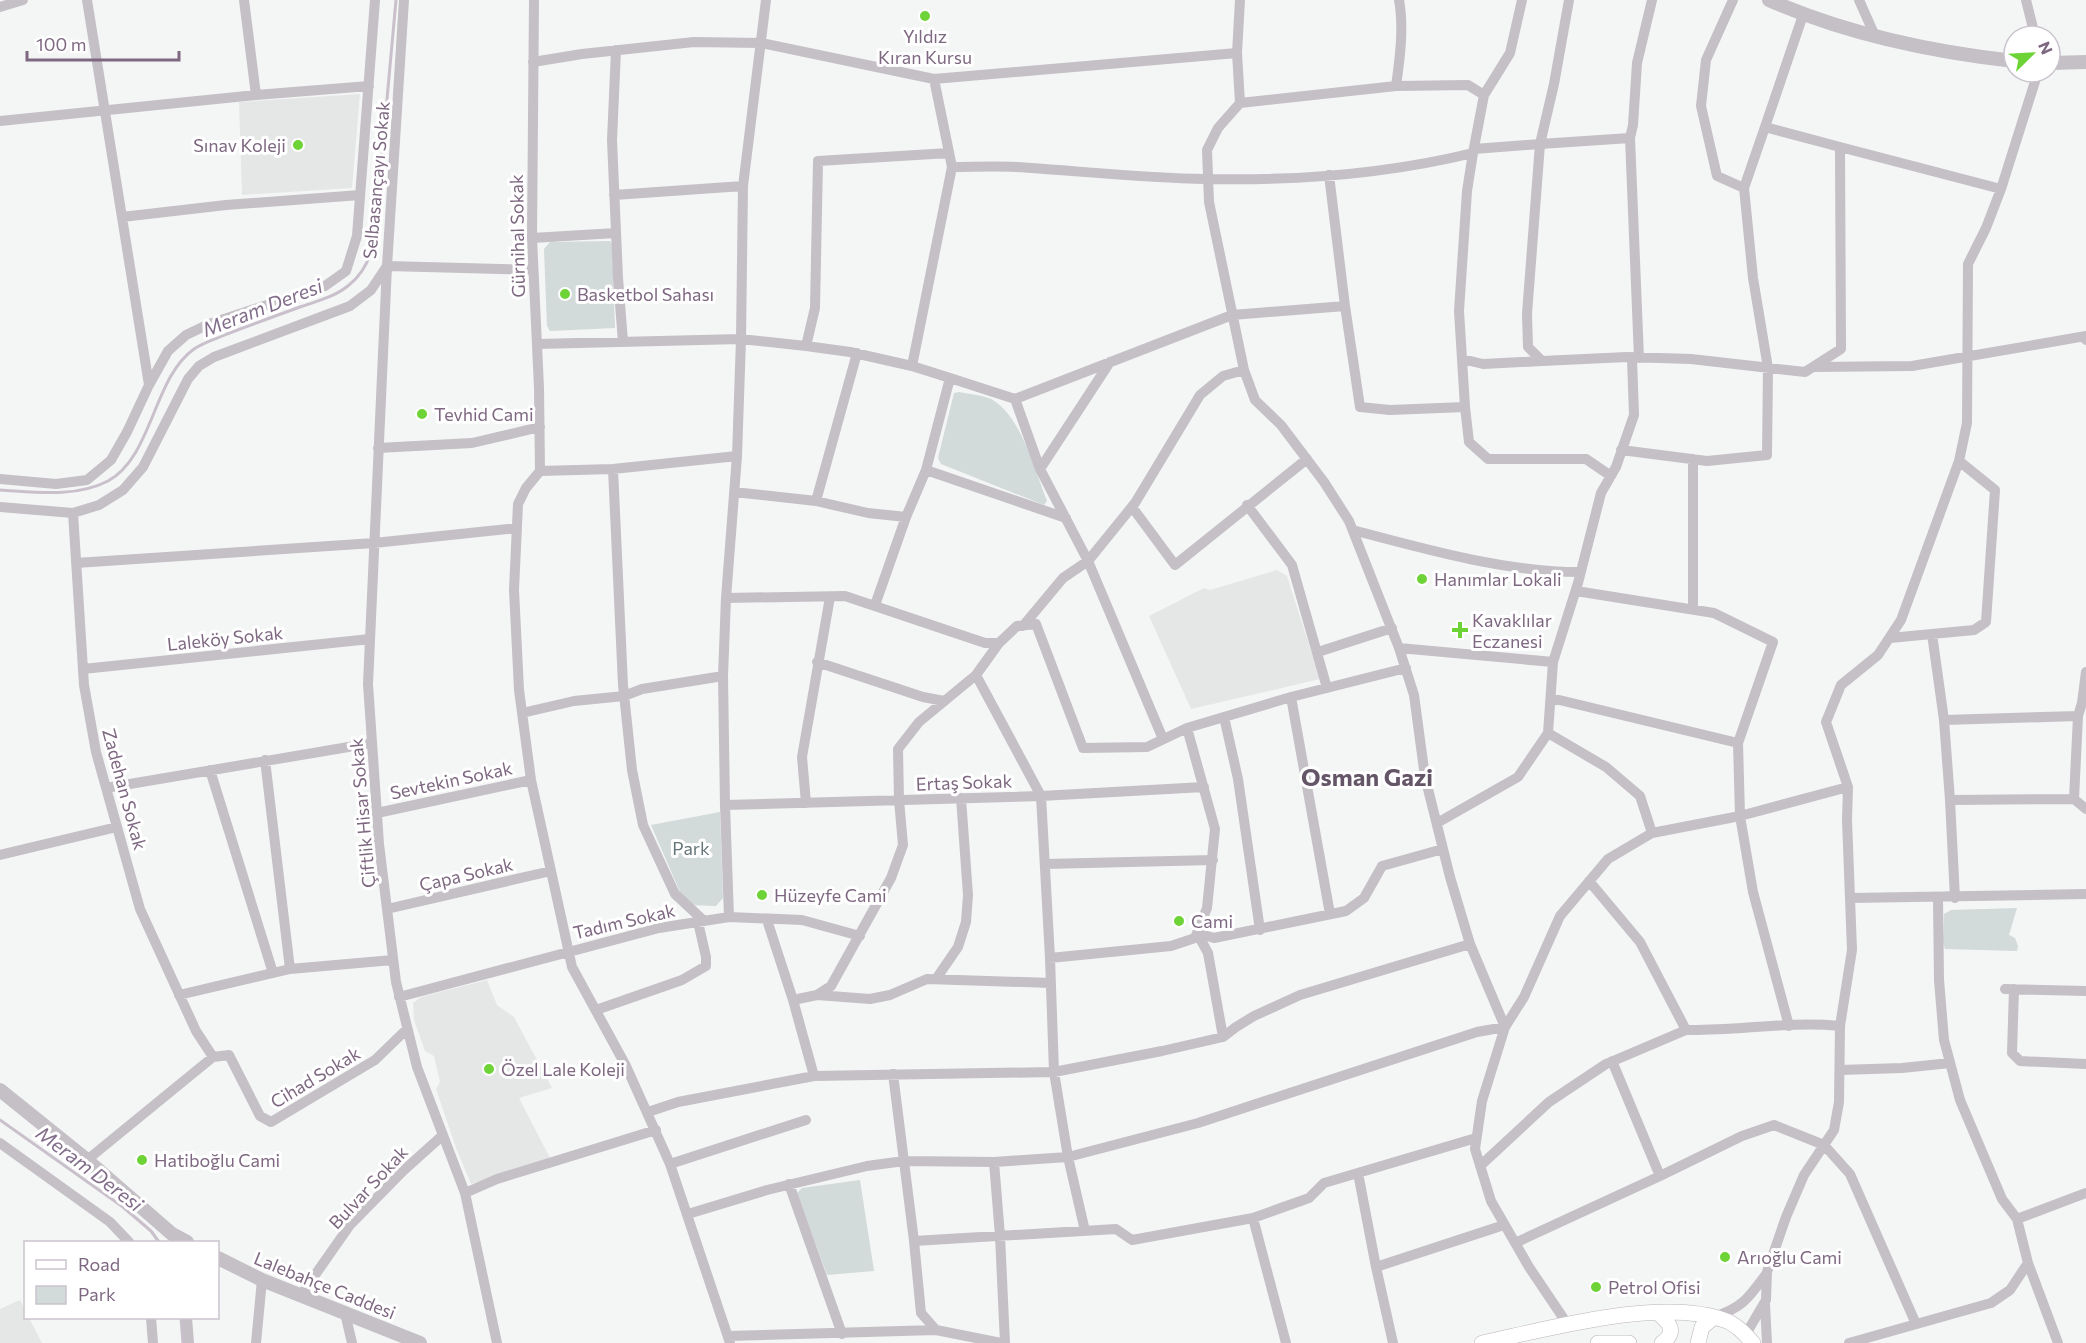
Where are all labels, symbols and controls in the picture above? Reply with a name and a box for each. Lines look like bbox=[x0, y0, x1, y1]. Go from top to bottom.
marker: Yıldız Kıran Kursu bbox=[918, 9, 932, 23]
scale bar bbox=[27, 24, 178, 62]
north arrow bbox=[2002, 24, 2062, 84]
place label: Yıldız Kıran Kursu bbox=[878, 25, 972, 68]
text: 100 m bbox=[36, 33, 86, 55]
text: N bbox=[2035, 38, 2057, 57]
street label: Selbasançayı Sokak bbox=[358, 100, 394, 260]
place label: Sınav Koleji bbox=[193, 134, 286, 156]
marker: Sınav Koleji bbox=[291, 138, 305, 152]
street label: Gürnihal Sokak bbox=[505, 174, 529, 298]
water label: Meram Deresi bbox=[198, 273, 326, 341]
place label: Basketbol Sahası bbox=[577, 283, 714, 305]
marker: Basketbol Sahası bbox=[558, 287, 572, 301]
place label: Tevhid Cami bbox=[434, 403, 534, 425]
marker: Tevhid Cami bbox=[415, 407, 429, 421]
place label: Hanımlar Lokali bbox=[1434, 568, 1562, 590]
marker: Hanımlar Lokali bbox=[1415, 572, 1429, 586]
place label: Kavaklılar Eczanesi bbox=[1472, 609, 1552, 652]
street label: Laleköy Sokak bbox=[166, 621, 284, 655]
marker: Kavaklılar Eczanesi bbox=[1453, 623, 1467, 637]
street label: Zadehan Sokak bbox=[98, 726, 152, 853]
street label: Çiftlik Hisar Sokak bbox=[344, 737, 380, 889]
street label: Sevtekin Sokak bbox=[388, 756, 514, 804]
district label: Osman Gazi bbox=[1301, 762, 1433, 791]
street label: Ertaş Sokak bbox=[915, 769, 1013, 795]
park label: Park bbox=[672, 837, 710, 859]
street label: Çapa Sokak bbox=[417, 852, 515, 895]
place label: Hüzeyfe Cami bbox=[774, 884, 887, 906]
marker: Hüzeyfe Cami bbox=[755, 888, 769, 902]
street label: Tadım Sokak bbox=[571, 899, 677, 943]
place label: Cami bbox=[1191, 910, 1233, 932]
marker: Cami bbox=[1172, 914, 1186, 928]
street label: Cihad Sokak bbox=[266, 1041, 364, 1112]
place label: Özel Lale Koleji bbox=[501, 1058, 625, 1080]
marker: Özel Lale Koleji bbox=[482, 1062, 496, 1076]
water label: Meram Deresi bbox=[32, 1120, 149, 1216]
street label: Bulvar Sokak bbox=[324, 1141, 412, 1233]
place label: Hatiboğlu Cami bbox=[154, 1149, 280, 1171]
marker: Hatiboğlu Cami bbox=[135, 1153, 149, 1167]
legend bbox=[24, 1241, 219, 1319]
place label: Arıoğlu Cami bbox=[1737, 1246, 1842, 1268]
street label: Lalebahçe Caddesi bbox=[251, 1247, 399, 1323]
marker: Arıoğlu Cami bbox=[1718, 1250, 1732, 1264]
text: Road bbox=[78, 1253, 120, 1275]
place label: Petrol Ofisi bbox=[1608, 1276, 1701, 1298]
marker: Petrol Ofisi bbox=[1589, 1280, 1603, 1294]
text: Park bbox=[78, 1283, 116, 1305]

